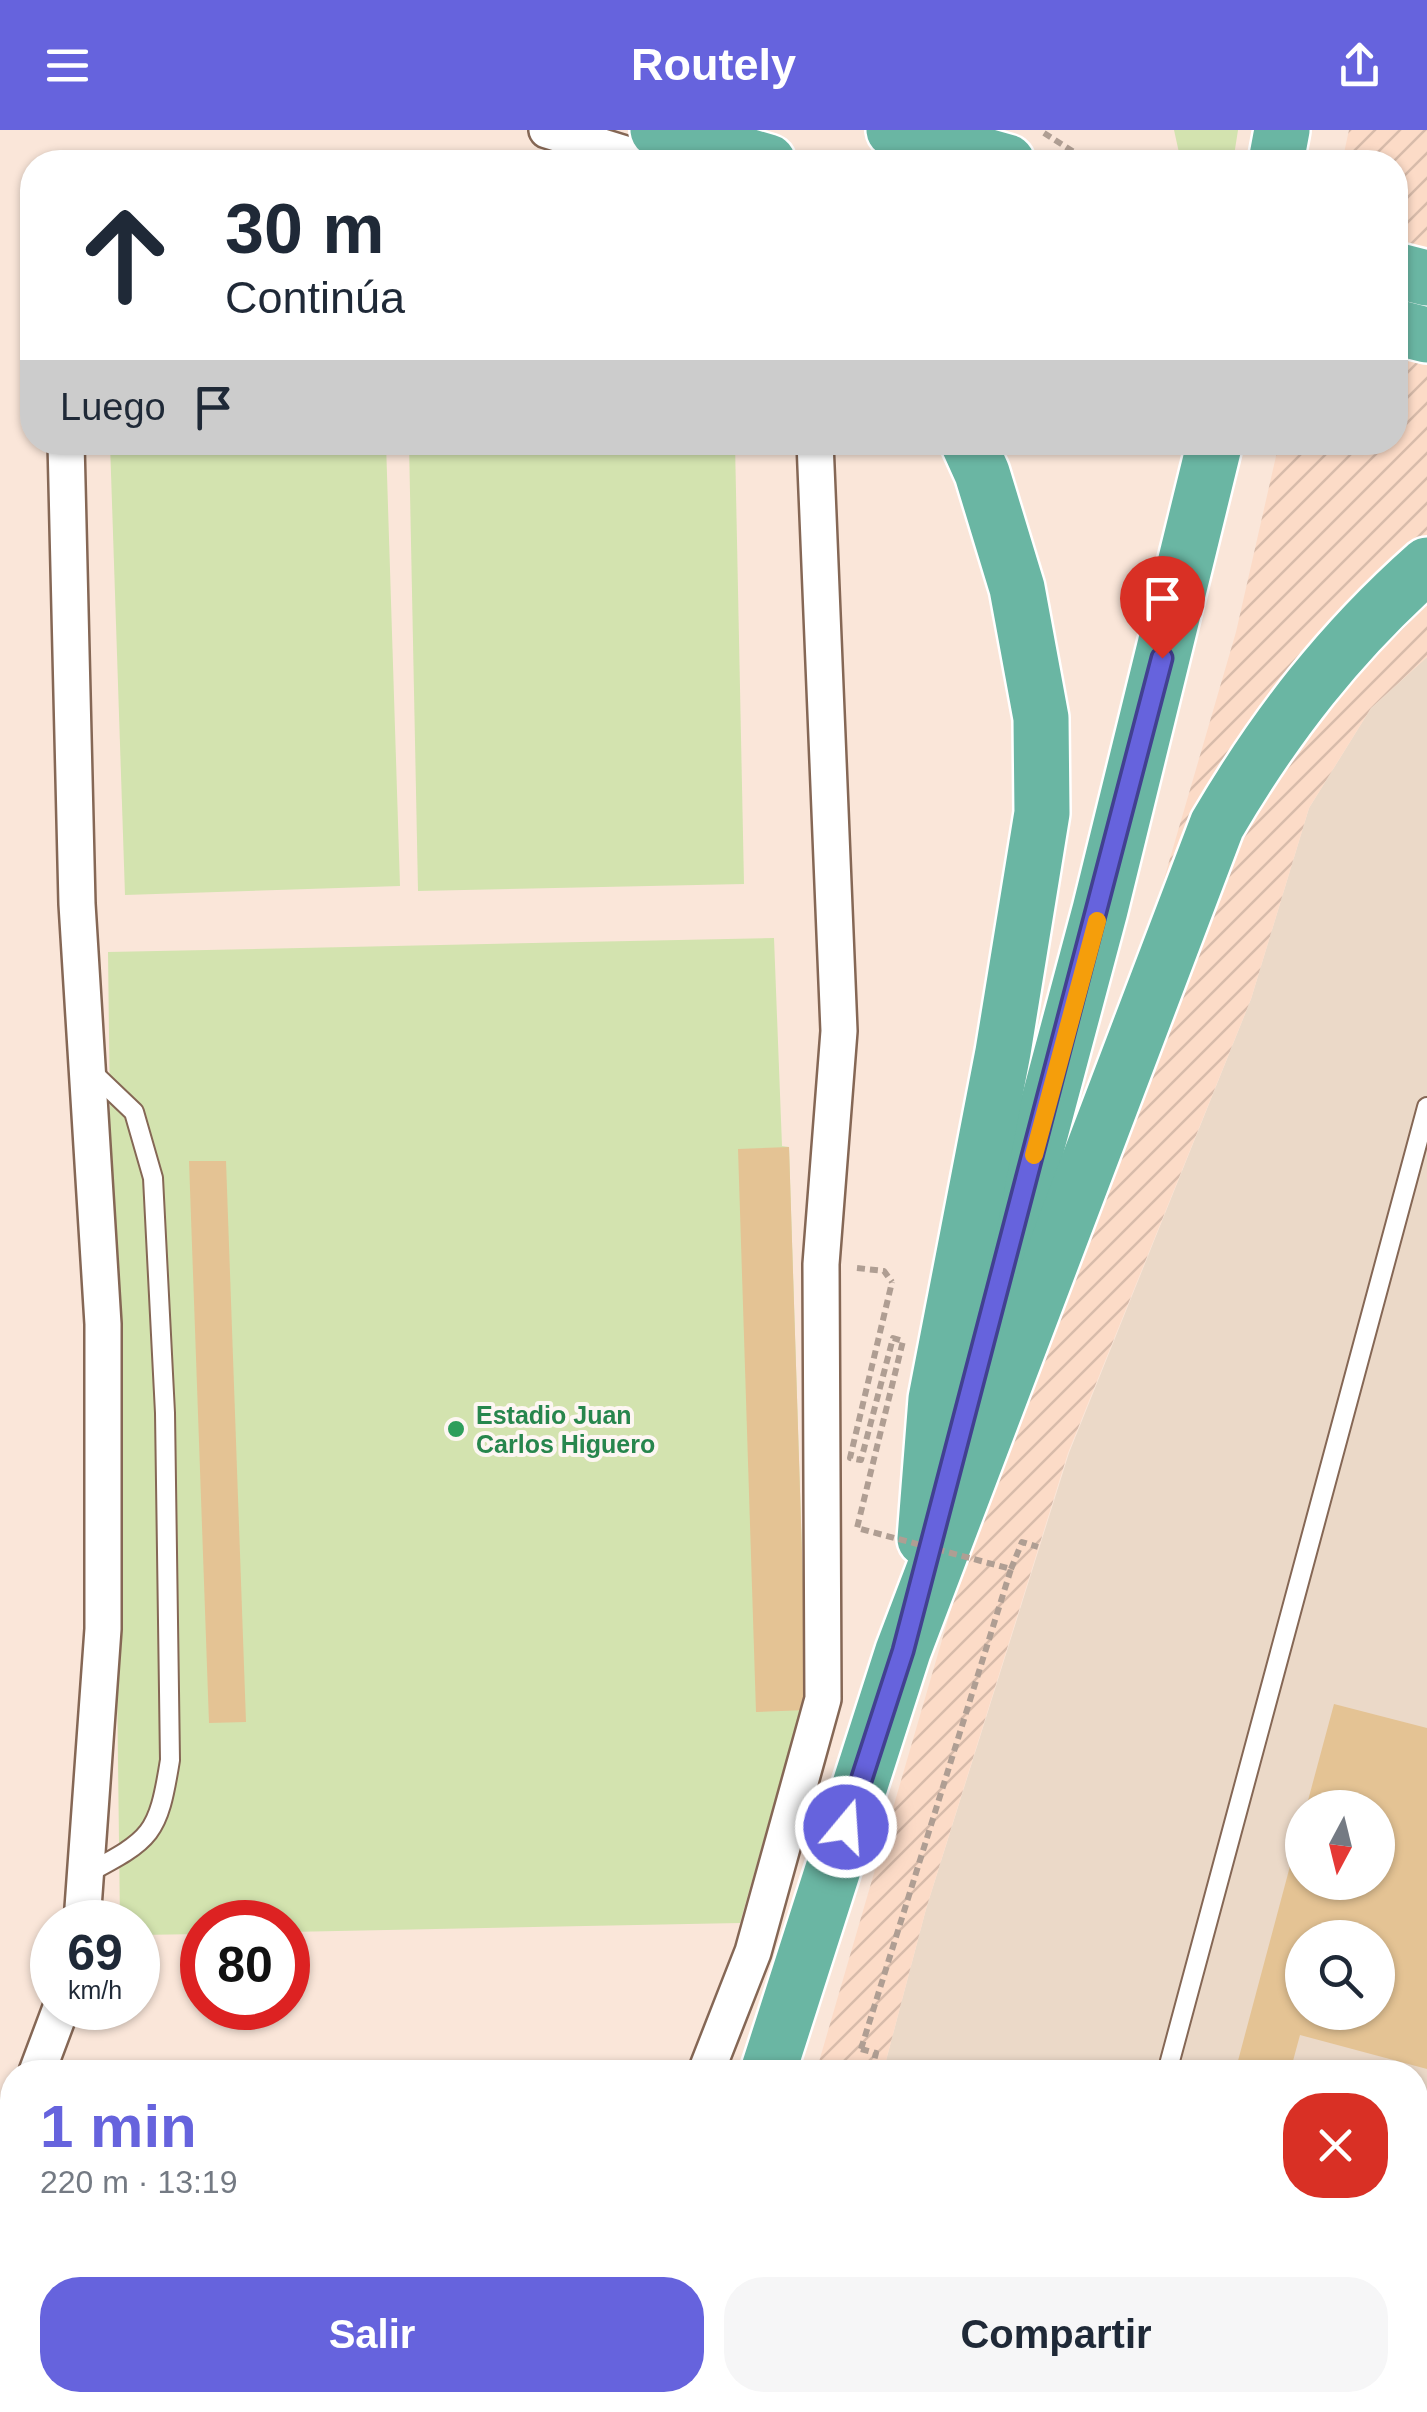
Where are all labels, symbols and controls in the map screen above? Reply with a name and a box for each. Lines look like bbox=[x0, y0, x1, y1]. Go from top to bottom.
icon: menu bbox=[40, 38, 95, 93]
icon: share bbox=[1332, 38, 1387, 93]
text: Routely bbox=[631, 39, 796, 90]
icon: ahead bbox=[60, 190, 190, 320]
text: 30 m bbox=[225, 190, 385, 268]
text: Continúa bbox=[225, 272, 405, 323]
icon: arrive bbox=[186, 380, 241, 435]
text: Luego bbox=[60, 386, 166, 428]
pin bbox=[1120, 556, 1205, 659]
icon: arrive bbox=[1135, 571, 1190, 626]
place label: Estadio Juan Carlos Higuero bbox=[476, 1401, 655, 1458]
marker: Estadio Juan Carlos Higuero bbox=[445, 1418, 467, 1440]
position arrow bbox=[794, 1775, 898, 1879]
north arrow bbox=[1285, 1790, 1395, 1900]
map controls bbox=[1285, 1790, 1395, 2030]
speed limit sign: 80 bbox=[180, 1900, 310, 2030]
button: search bbox=[1285, 1920, 1395, 2030]
text: 69 bbox=[67, 1925, 123, 1981]
text: km/h bbox=[68, 1976, 122, 2004]
text: 1 min bbox=[40, 2093, 197, 2160]
button: close bbox=[1283, 2093, 1388, 2198]
text: 220 m · 13:19 bbox=[40, 2164, 237, 2200]
button: Salir bbox=[40, 2277, 704, 2392]
button: Compartir bbox=[724, 2277, 1388, 2392]

